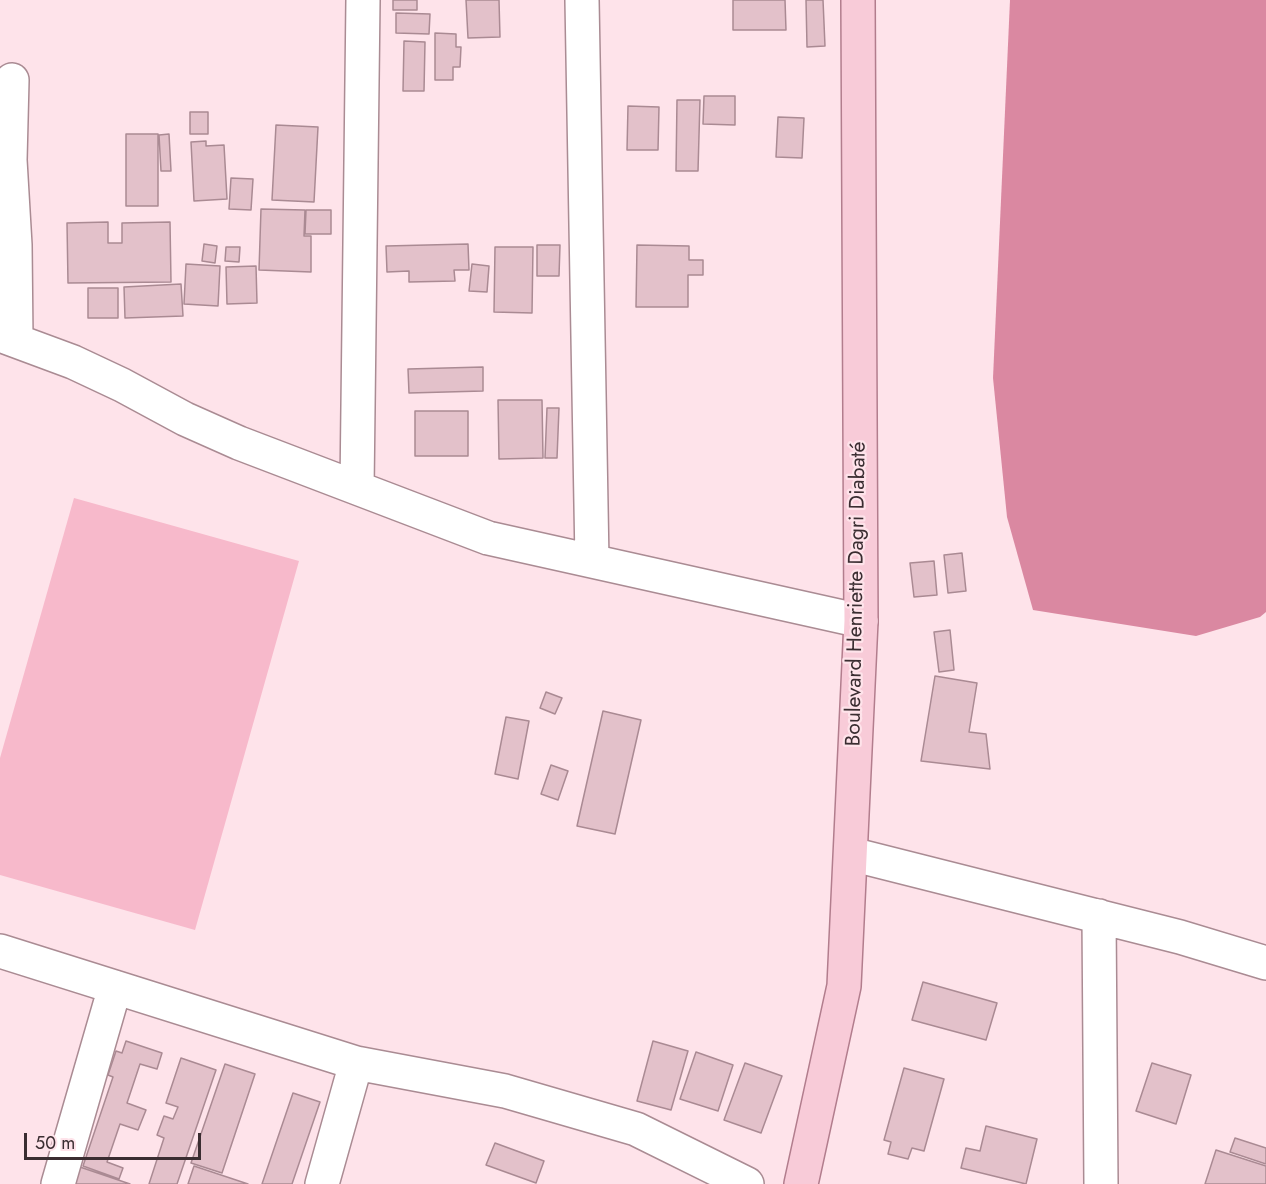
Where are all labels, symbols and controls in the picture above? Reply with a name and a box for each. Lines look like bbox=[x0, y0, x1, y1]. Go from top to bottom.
street label: Boulevard Henriette Dagri Diabaté bbox=[842, 441, 872, 747]
scale bar bbox=[27, 1121, 204, 1159]
text: 50 m bbox=[35, 1130, 75, 1156]

